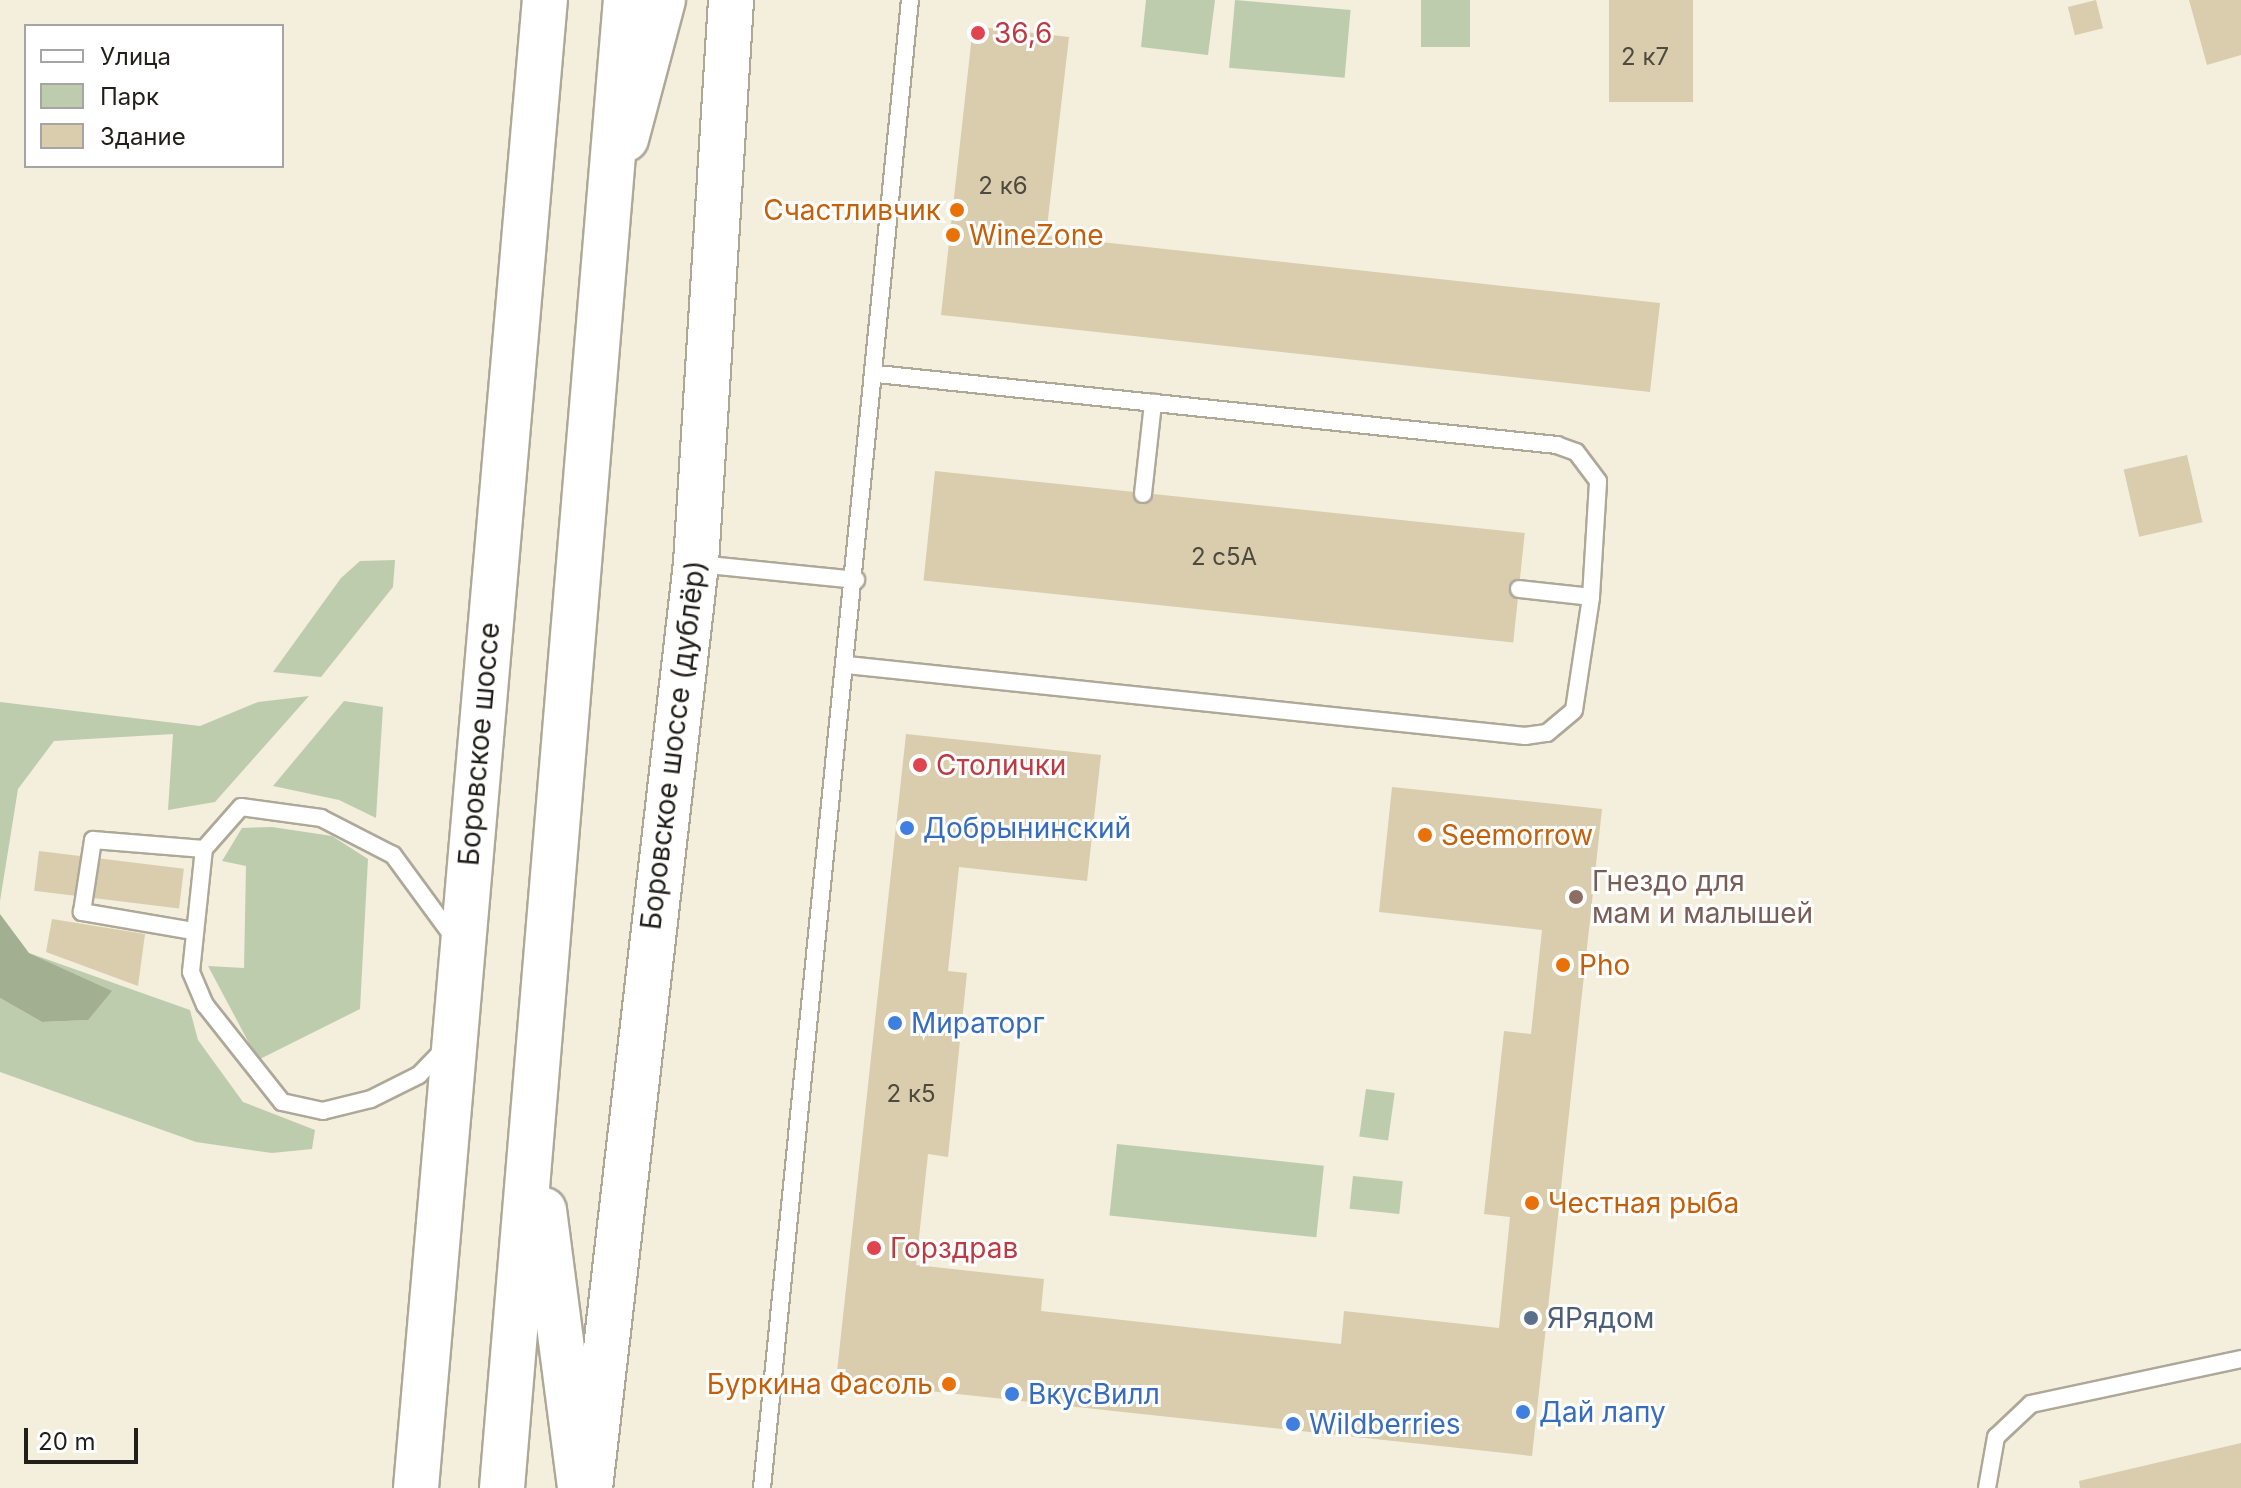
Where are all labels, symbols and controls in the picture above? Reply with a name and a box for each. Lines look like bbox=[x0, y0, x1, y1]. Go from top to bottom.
place label: 36,6 bbox=[994, 16, 1052, 50]
legend bbox=[24, 24, 284, 168]
marker: 36,6 bbox=[969, 24, 987, 42]
text: Улица bbox=[100, 42, 171, 71]
house number: 2 к7 bbox=[1621, 43, 1669, 71]
text: Парк bbox=[100, 82, 159, 111]
text: Здание bbox=[100, 122, 186, 151]
house number: 2 к6 bbox=[978, 172, 1028, 200]
place label: Счастливчик bbox=[763, 193, 941, 227]
marker: Счастливчик bbox=[948, 201, 966, 219]
place label: WineZone bbox=[969, 218, 1104, 252]
marker: WineZone bbox=[944, 226, 962, 244]
house number: 2 с5А bbox=[1191, 543, 1257, 571]
street label: Боровское шоссе (дублёр) bbox=[634, 558, 712, 932]
street label: Боровское шоссе bbox=[452, 621, 506, 867]
place label: Столички bbox=[936, 748, 1066, 782]
marker: Столички bbox=[911, 756, 929, 774]
place label: Добрынинский bbox=[923, 811, 1131, 845]
place label: Seemorrow bbox=[1441, 818, 1593, 852]
marker: Добрынинский bbox=[898, 819, 916, 837]
marker: Seemorrow bbox=[1416, 826, 1434, 844]
place label: Гнездо для мам и малышей bbox=[1592, 864, 1813, 930]
marker: Гнездо для мам и малышей bbox=[1567, 888, 1585, 906]
place label: Pho bbox=[1579, 948, 1630, 982]
marker: Pho bbox=[1554, 956, 1572, 974]
place label: Мираторг bbox=[911, 1006, 1045, 1040]
marker: Мираторг bbox=[886, 1014, 904, 1032]
house number: 2 к5 bbox=[887, 1080, 935, 1108]
place label: Честная рыба bbox=[1548, 1186, 1739, 1220]
marker: Честная рыба bbox=[1523, 1194, 1541, 1212]
place label: Горздрав bbox=[890, 1231, 1018, 1265]
marker: Горздрав bbox=[865, 1239, 883, 1257]
place label: ЯРядом bbox=[1547, 1301, 1654, 1335]
marker: ЯРядом bbox=[1522, 1309, 1540, 1327]
place label: Буркина Фасоль bbox=[707, 1367, 933, 1401]
marker: Буркина Фасоль bbox=[940, 1375, 958, 1393]
place label: ВкусВилл bbox=[1028, 1377, 1160, 1411]
marker: ВкусВилл bbox=[1003, 1385, 1021, 1403]
place label: Дай лапу bbox=[1539, 1395, 1666, 1429]
marker: Дай лапу bbox=[1514, 1403, 1532, 1421]
place label: Wildberries bbox=[1309, 1407, 1461, 1441]
scale bar bbox=[28, 1412, 142, 1462]
marker: Wildberries bbox=[1284, 1415, 1302, 1433]
text: 20 m bbox=[38, 1427, 96, 1456]

